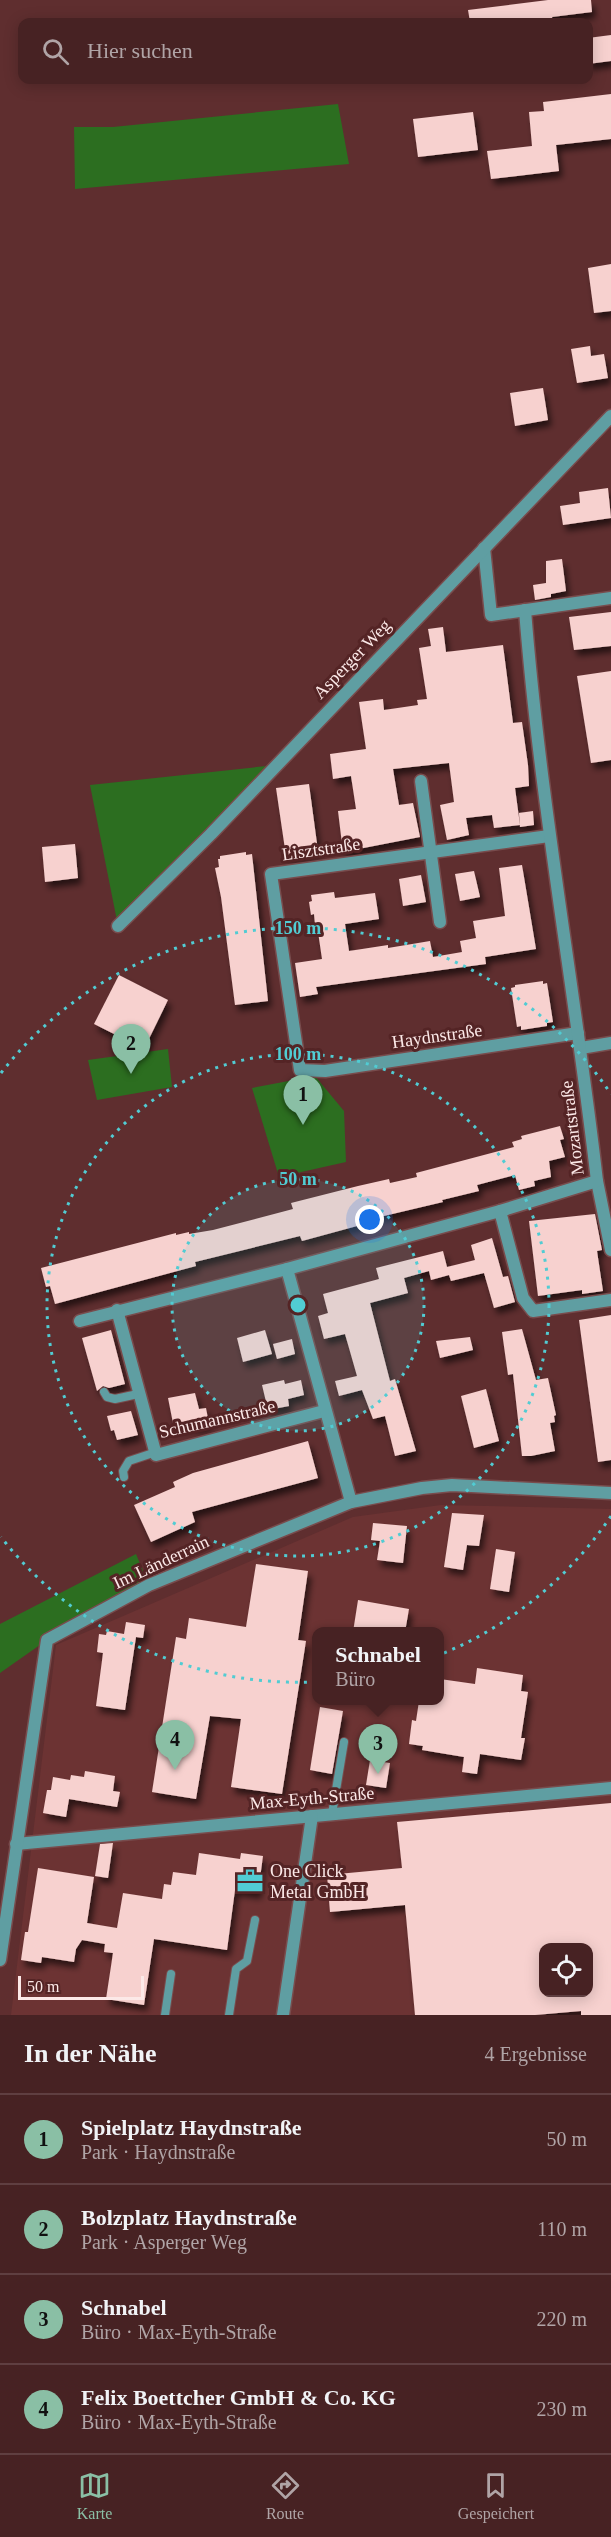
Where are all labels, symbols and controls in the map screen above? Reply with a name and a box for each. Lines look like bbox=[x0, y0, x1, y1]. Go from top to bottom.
search box bbox=[18, 18, 593, 84]
icon: search bbox=[39, 35, 72, 68]
text: Hier suchen bbox=[87, 38, 193, 63]
street label: Asperger Weg bbox=[309, 615, 395, 703]
street label: Lisztstraße bbox=[281, 834, 361, 864]
text: 150 m bbox=[275, 918, 321, 938]
street label: Haydnstraße bbox=[391, 1020, 483, 1052]
pin: 2 bbox=[112, 1024, 150, 1074]
text: 100 m bbox=[275, 1044, 321, 1064]
pin: 1 bbox=[284, 1076, 322, 1125]
street label: Mozartstraße bbox=[556, 1080, 588, 1176]
text: 50 m bbox=[279, 1169, 317, 1189]
your location bbox=[355, 1205, 384, 1234]
centre of rings bbox=[288, 1295, 308, 1315]
street label: Schumannstraße bbox=[157, 1396, 277, 1442]
street label: Im Länderrain bbox=[110, 1531, 212, 1593]
popup bbox=[312, 1627, 444, 1705]
text: Schnabel bbox=[335, 1642, 421, 1667]
text: Büro bbox=[335, 1668, 375, 1690]
pin: 4 bbox=[156, 1720, 195, 1770]
pin: 3 bbox=[358, 1724, 398, 1774]
street label: Max-Eyth-Straße bbox=[249, 1783, 375, 1813]
place label: One Click Metal GmbH bbox=[270, 1861, 365, 1902]
office icon: One Click Metal GmbH bbox=[235, 1866, 265, 1896]
map controls bbox=[539, 1943, 593, 1997]
button: locate bbox=[539, 1943, 593, 1997]
scale bar bbox=[18, 1973, 144, 2000]
text: 50 m bbox=[27, 1978, 59, 1995]
text: In der Nähe bbox=[24, 2039, 156, 2068]
text: 4 Ergebnisse bbox=[485, 2043, 587, 2065]
text: Spielplatz Haydnstraße bbox=[81, 2115, 302, 2140]
text: 1 bbox=[39, 2128, 49, 2150]
text: 50 m bbox=[546, 2128, 587, 2150]
text: Park · Haydnstraße bbox=[81, 2141, 235, 2163]
text: Bolzplatz Haydnstraße bbox=[81, 2205, 297, 2230]
text: 2 bbox=[39, 2218, 49, 2240]
text: 110 m bbox=[537, 2218, 587, 2240]
text: Park · Asperger Weg bbox=[81, 2231, 247, 2253]
text: Schnabel bbox=[81, 2295, 167, 2320]
text: 3 bbox=[39, 2308, 49, 2330]
text: 220 m bbox=[536, 2308, 587, 2330]
text: Büro · Max-Eyth-Straße bbox=[81, 2321, 277, 2343]
text: Felix Boettcher GmbH & Co. KG bbox=[81, 2385, 396, 2410]
text: 4 bbox=[39, 2398, 49, 2420]
text: 230 m bbox=[536, 2398, 587, 2420]
text: Büro · Max-Eyth-Straße bbox=[81, 2411, 277, 2433]
tab: Karte bbox=[77, 2469, 112, 2523]
tab: Route bbox=[266, 2469, 304, 2523]
tab: Gespeichert bbox=[458, 2469, 534, 2523]

